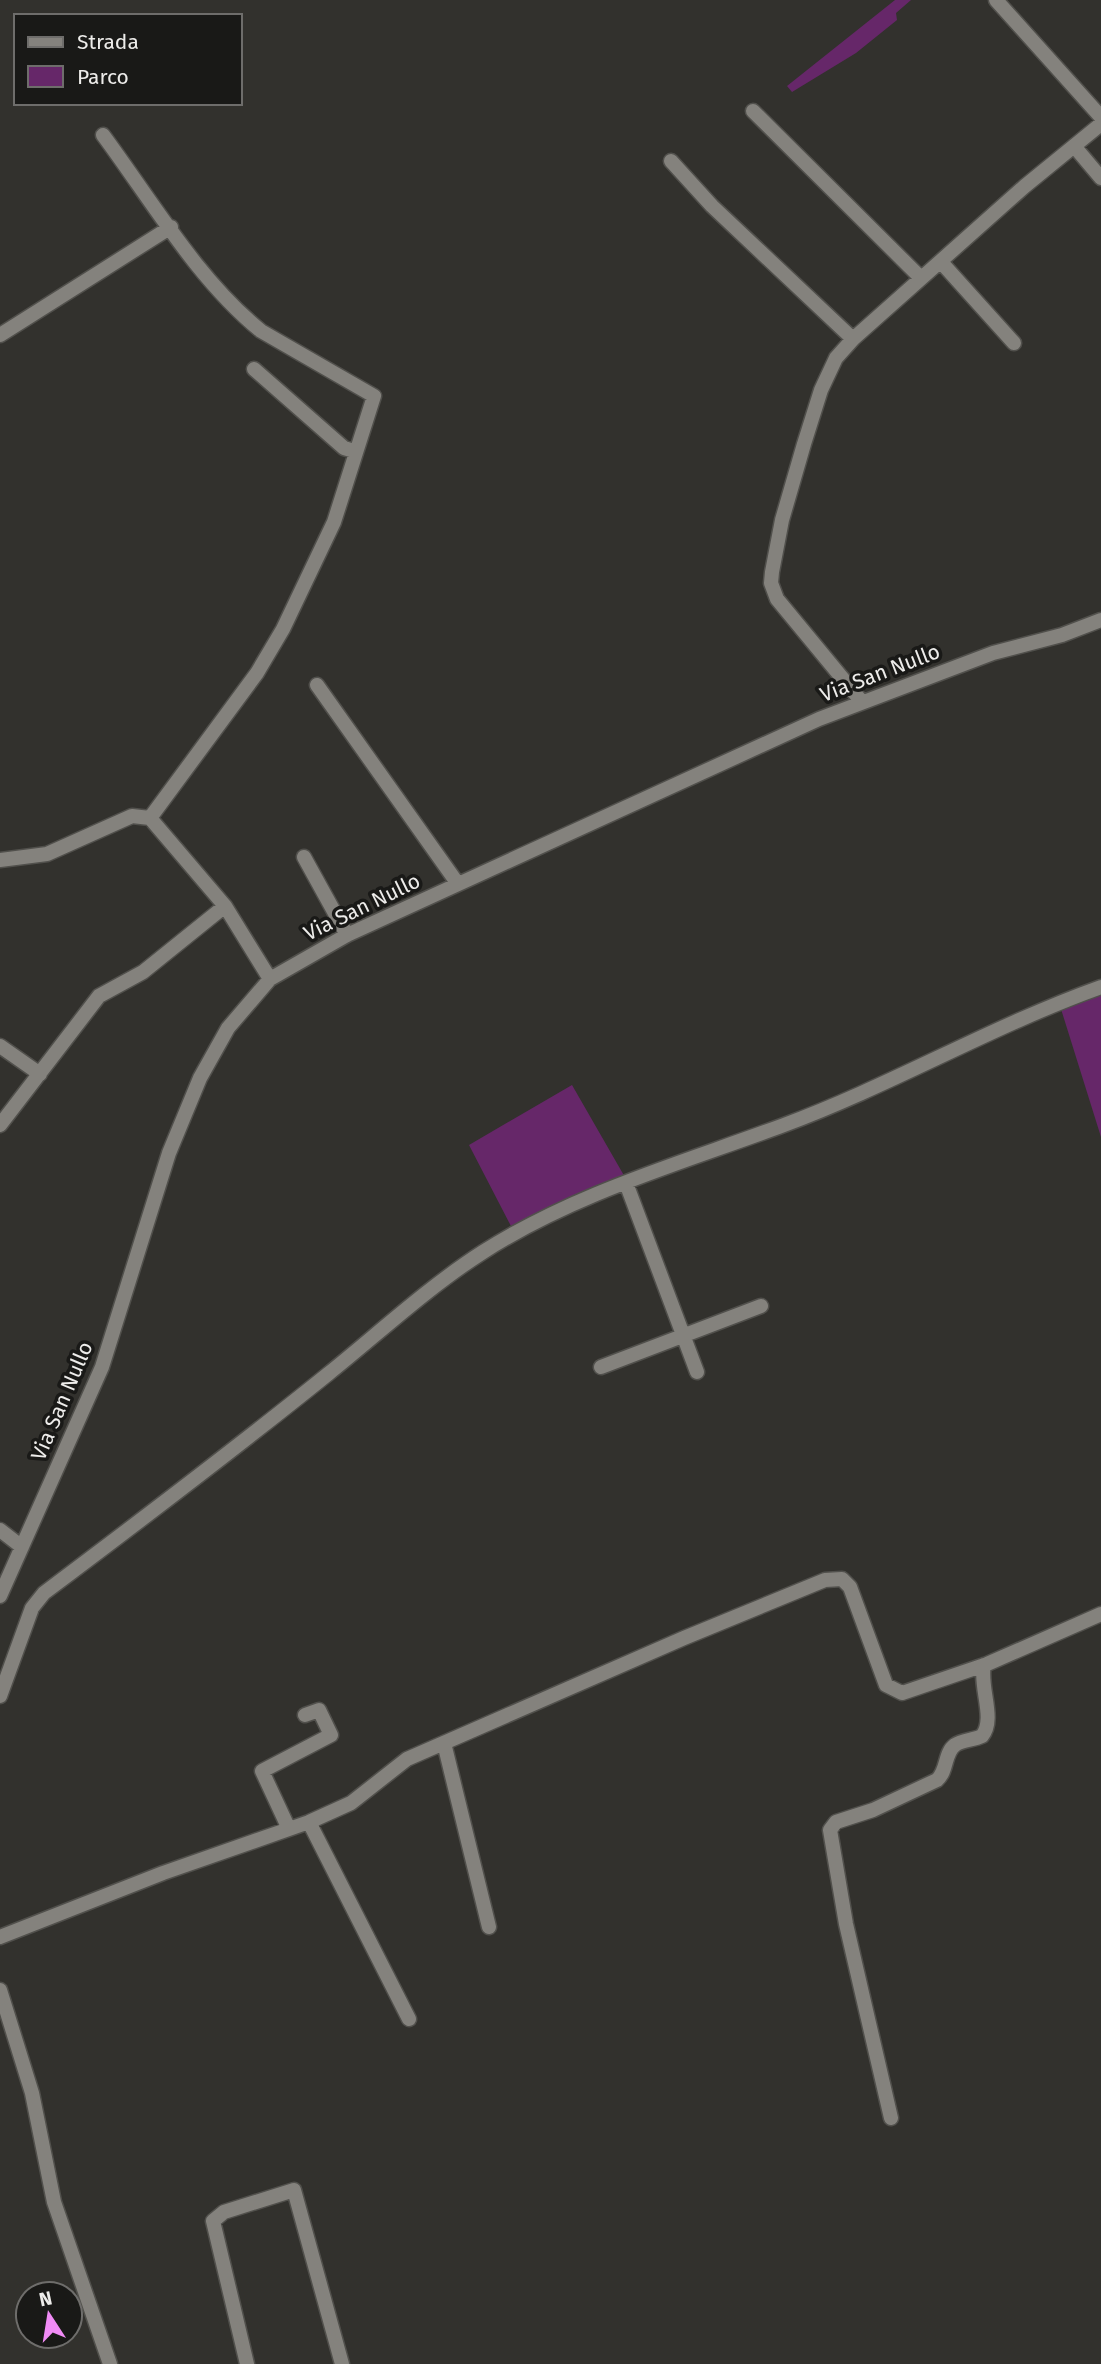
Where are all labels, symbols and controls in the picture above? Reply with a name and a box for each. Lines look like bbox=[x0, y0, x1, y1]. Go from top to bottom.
legend bbox=[14, 14, 242, 105]
text: Strada bbox=[77, 29, 139, 55]
text: Parco bbox=[77, 64, 129, 90]
street label: Via San Nullo bbox=[816, 638, 944, 708]
street label: Via San Nullo bbox=[300, 868, 424, 946]
street label: Via San Nullo bbox=[25, 1338, 99, 1464]
north arrow bbox=[14, 2280, 84, 2350]
text: N bbox=[37, 2286, 54, 2311]

